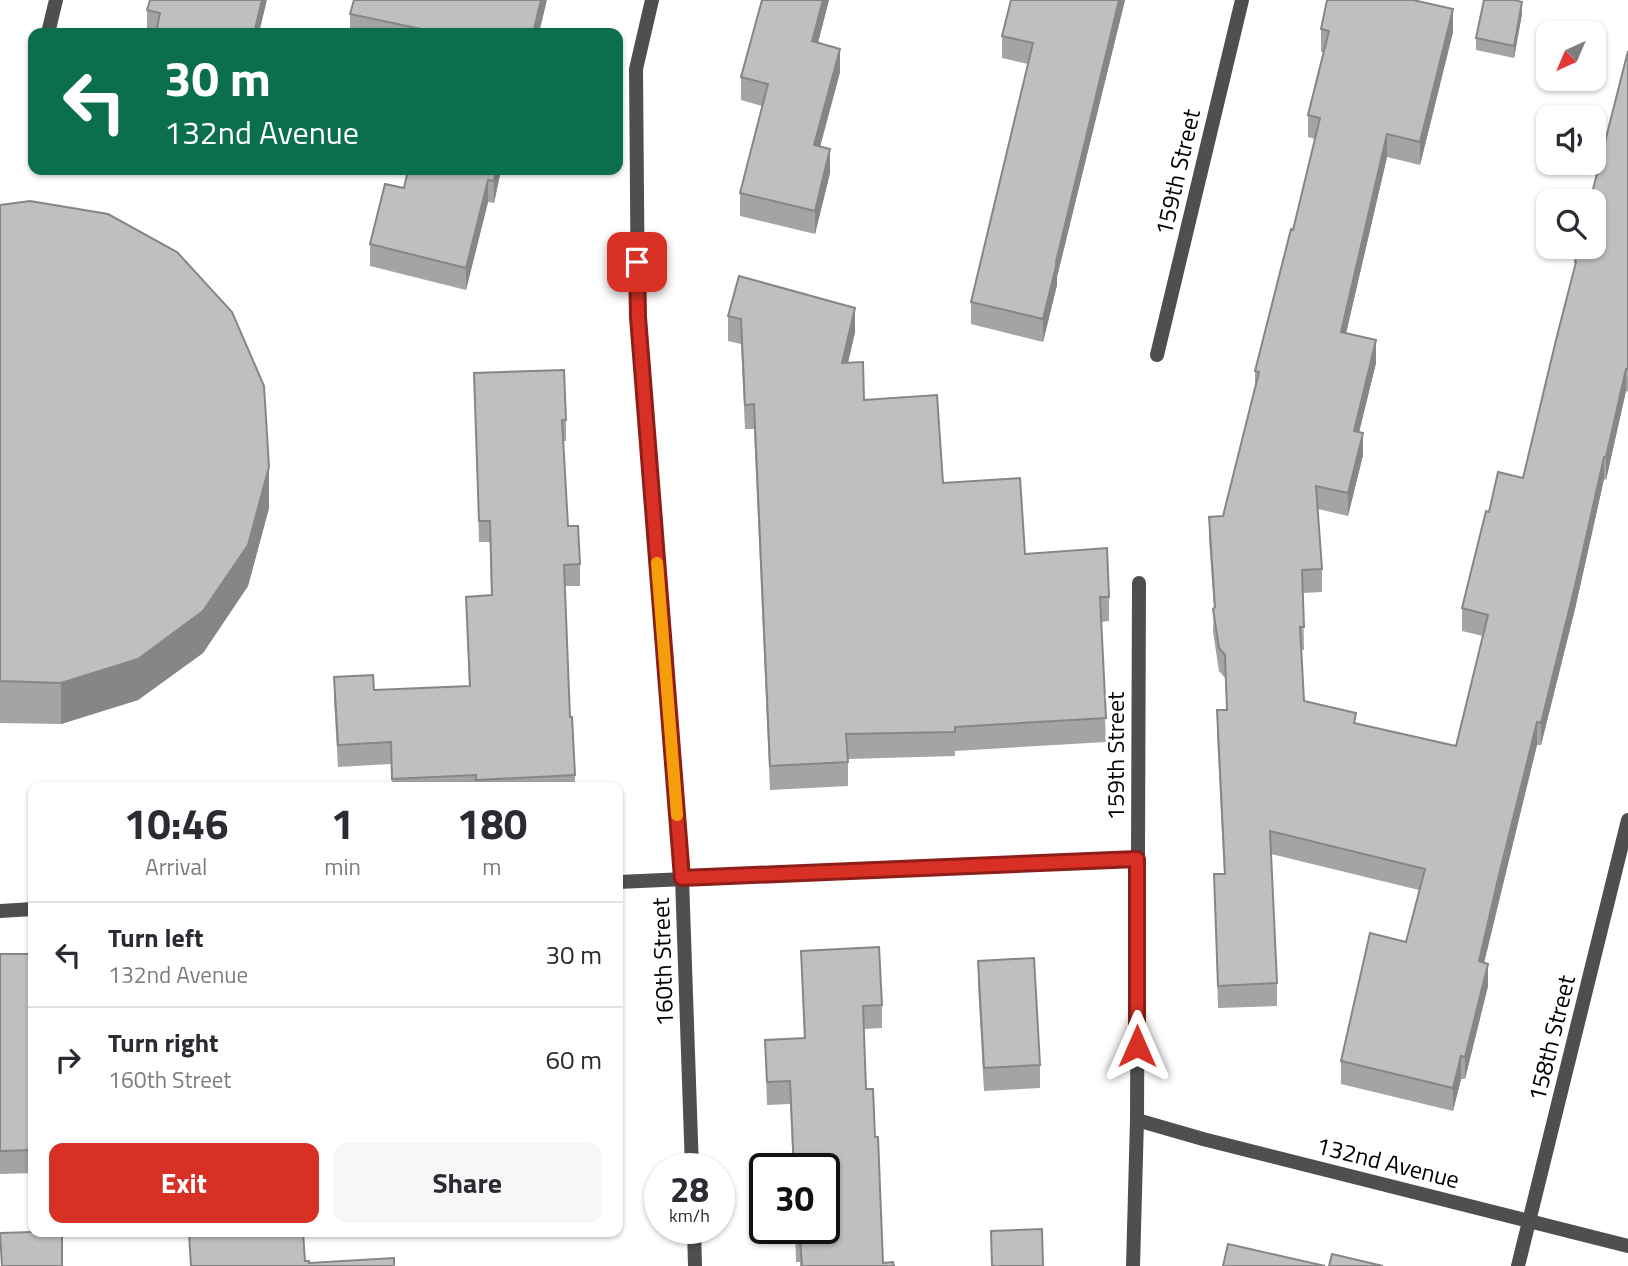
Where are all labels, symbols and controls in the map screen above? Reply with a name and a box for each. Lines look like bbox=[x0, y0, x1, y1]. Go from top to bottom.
north arrow bbox=[1536, 21, 1606, 91]
map controls bbox=[1536, 21, 1606, 259]
text: 30 m bbox=[164, 40, 271, 115]
icon: left bbox=[49, 56, 140, 147]
street label: 159th Street bbox=[1145, 105, 1209, 239]
button: sound bbox=[1536, 105, 1606, 175]
text: 132nd Avenue bbox=[164, 108, 359, 156]
button: search bbox=[1536, 189, 1606, 259]
pin bbox=[607, 232, 667, 292]
icon: arrive bbox=[618, 243, 656, 281]
street label: 159th Street bbox=[1097, 691, 1133, 820]
text: 10:46 bbox=[124, 791, 229, 855]
text: 1 bbox=[331, 791, 354, 855]
text: 180 bbox=[457, 791, 527, 855]
text: Arrival bbox=[145, 849, 207, 884]
text: min bbox=[324, 849, 361, 884]
text: m bbox=[482, 849, 502, 884]
street label: 160th Street bbox=[642, 896, 682, 1027]
text: Turn left bbox=[108, 918, 203, 957]
text: 30 m bbox=[545, 935, 602, 974]
icon: left bbox=[49, 936, 87, 974]
text: 132nd Avenue bbox=[108, 957, 248, 992]
street label: 158th Street bbox=[1518, 971, 1584, 1105]
position arrow bbox=[1100, 1009, 1174, 1083]
text: Turn right bbox=[108, 1023, 219, 1062]
text: 60 m bbox=[545, 1040, 602, 1079]
icon: right bbox=[49, 1041, 87, 1079]
text: 160th Street bbox=[108, 1062, 231, 1097]
street label: 132nd Avenue bbox=[1313, 1127, 1463, 1197]
button: Exit bbox=[49, 1143, 319, 1223]
button: Share bbox=[333, 1143, 602, 1223]
speed limit sign: 30 bbox=[749, 1153, 840, 1244]
text: 28 bbox=[670, 1162, 709, 1216]
text: km/h bbox=[669, 1202, 710, 1229]

